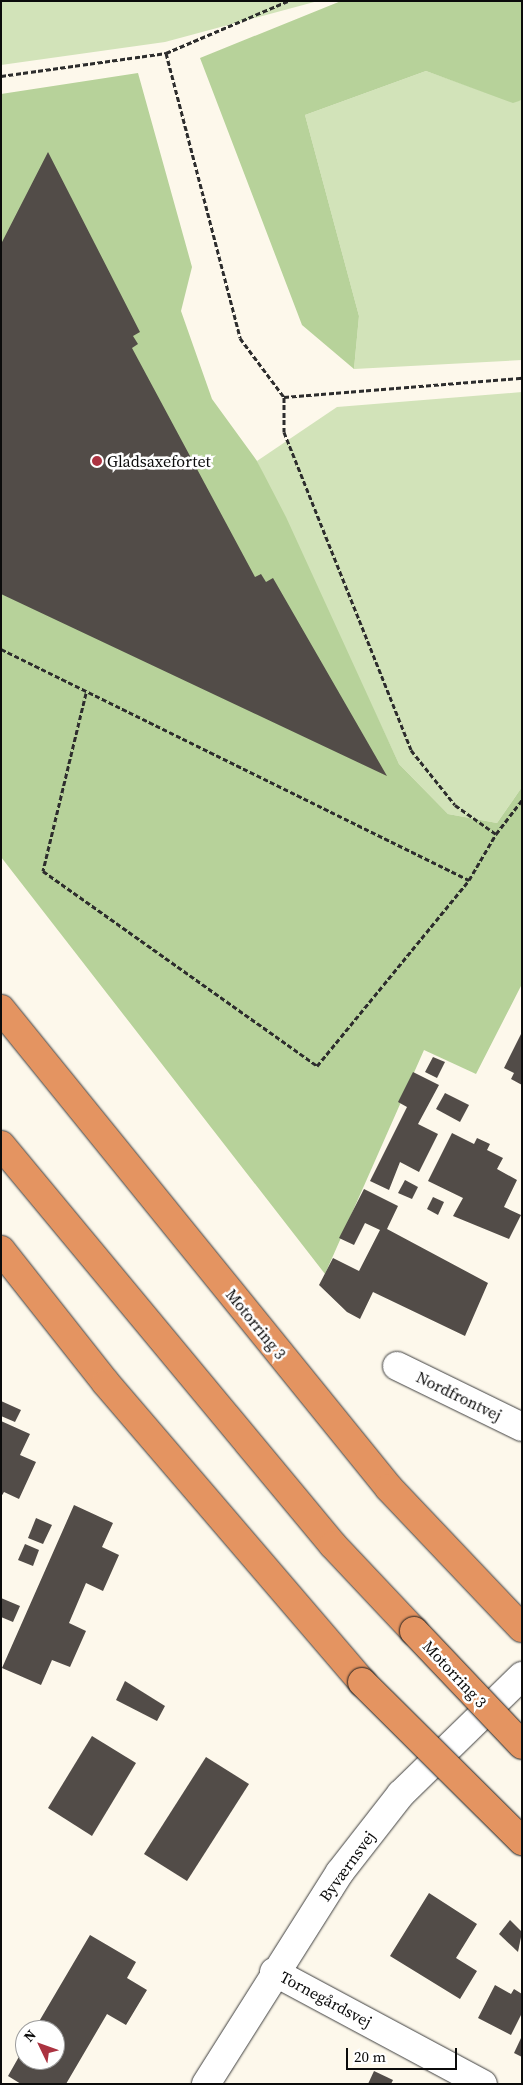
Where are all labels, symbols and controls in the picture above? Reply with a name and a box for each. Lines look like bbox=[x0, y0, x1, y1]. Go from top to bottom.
place label: Gladsaxefortet bbox=[107, 451, 211, 471]
marker: Gladsaxefortet bbox=[91, 455, 103, 467]
street label: Motorring 3 bbox=[222, 1285, 290, 1363]
street label: Nordfrontvej bbox=[413, 1367, 505, 1425]
street label: Motorring 3 bbox=[419, 1636, 491, 1712]
street label: Byværnsvej bbox=[315, 1827, 379, 1905]
street label: Tornegårdsvej bbox=[277, 1967, 375, 2031]
north arrow bbox=[15, 2020, 65, 2070]
text: N bbox=[19, 2025, 40, 2046]
scale bar bbox=[348, 2038, 459, 2070]
text: 20 m bbox=[354, 2046, 386, 2067]

